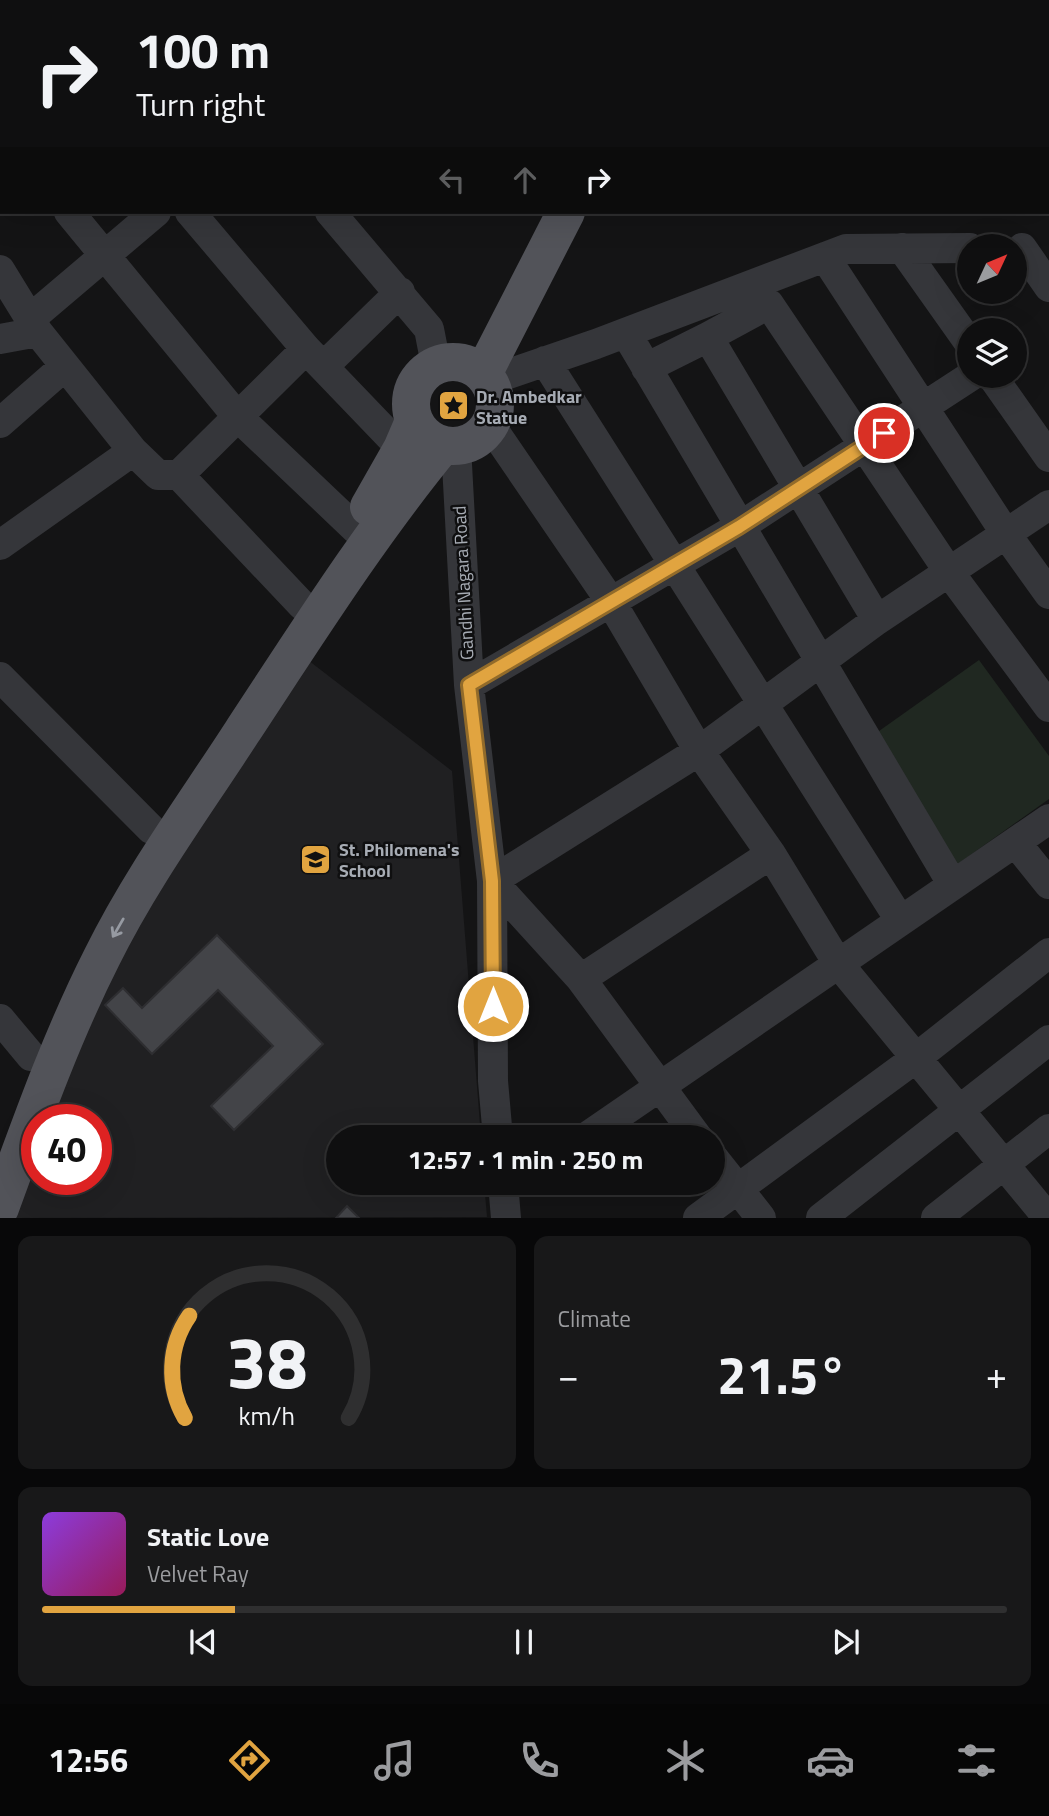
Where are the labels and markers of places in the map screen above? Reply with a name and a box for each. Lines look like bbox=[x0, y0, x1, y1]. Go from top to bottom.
place label: Dr. Ambedkar Statue bbox=[476, 383, 582, 431]
place icon: Dr. Ambedkar Statue bbox=[436, 389, 470, 423]
pin bbox=[854, 403, 914, 463]
place label: St. Philomena's School bbox=[339, 836, 460, 884]
school or university icon: St. Philomena's School bbox=[299, 842, 333, 876]

